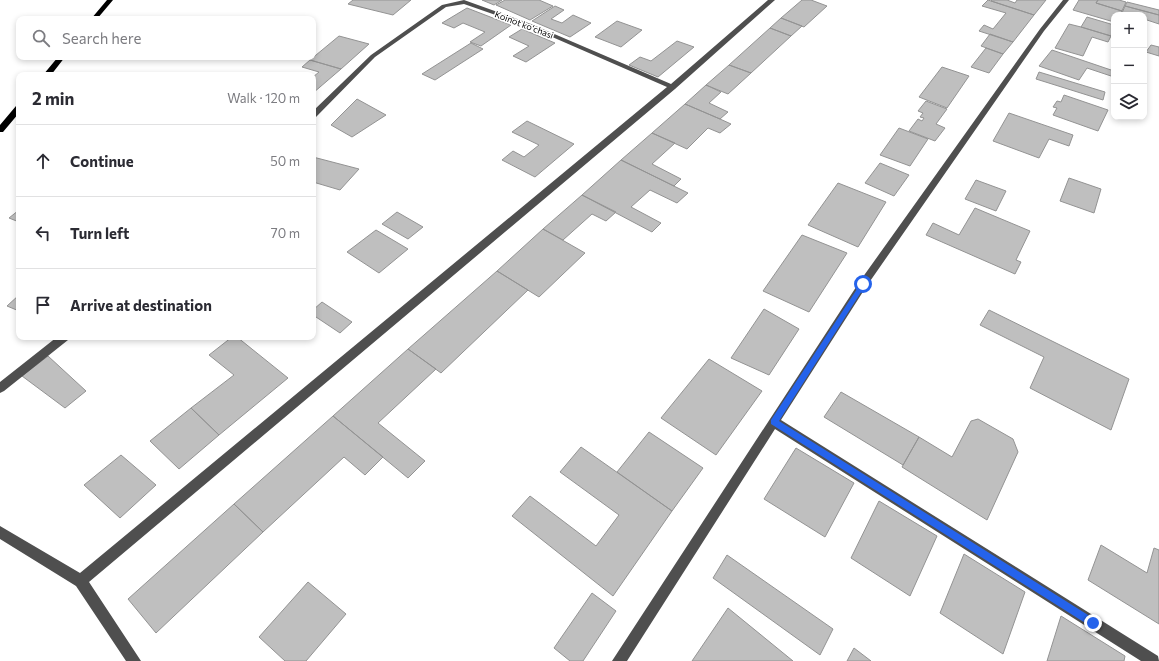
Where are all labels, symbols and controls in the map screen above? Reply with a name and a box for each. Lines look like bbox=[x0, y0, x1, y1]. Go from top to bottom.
street label: Koinot koʻchasi bbox=[493, 8, 555, 41]
map controls bbox=[1111, 12, 1147, 120]
button: + bbox=[1111, 12, 1147, 48]
search box bbox=[16, 16, 316, 60]
icon: search bbox=[30, 27, 52, 49]
text: Search here bbox=[62, 29, 141, 47]
button: − bbox=[1111, 48, 1147, 84]
button: layers bbox=[1111, 84, 1147, 120]
text: 2 min bbox=[32, 88, 74, 109]
text: Walk · 120 m bbox=[227, 90, 300, 106]
icon: ahead bbox=[32, 150, 54, 172]
text: Continue bbox=[70, 152, 134, 170]
text: 50 m bbox=[270, 153, 300, 169]
icon: left bbox=[32, 222, 54, 244]
text: Turn left bbox=[70, 224, 129, 242]
text: 70 m bbox=[271, 225, 300, 241]
route start bbox=[854, 275, 872, 293]
icon: arrive bbox=[32, 294, 54, 316]
text: Arrive at destination bbox=[70, 296, 212, 314]
route end bbox=[1084, 614, 1102, 632]

